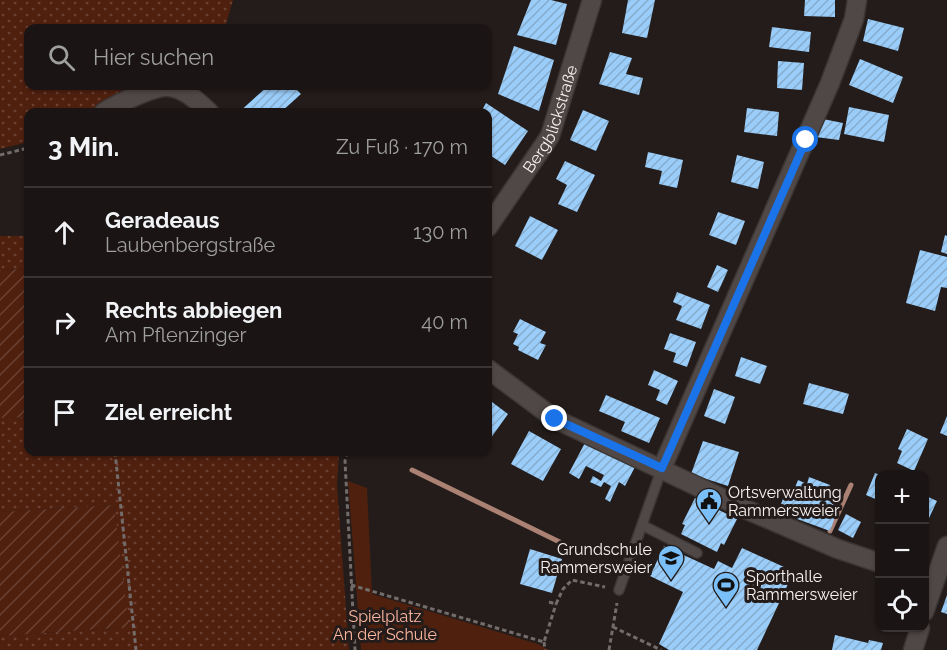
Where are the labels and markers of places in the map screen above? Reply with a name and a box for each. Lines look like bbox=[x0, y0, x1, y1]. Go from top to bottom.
place label: Ortsverwaltung Rammersweier bbox=[728, 483, 842, 520]
public building icon: Ortsverwaltung Rammersweier bbox=[694, 486, 724, 524]
place label: Grundschule Rammersweier bbox=[540, 540, 652, 577]
school or university icon: Grundschule Rammersweier bbox=[656, 543, 686, 581]
place label: Sporthalle Rammersweier bbox=[746, 567, 858, 604]
sports icon: Sporthalle Rammersweier bbox=[711, 570, 741, 608]

